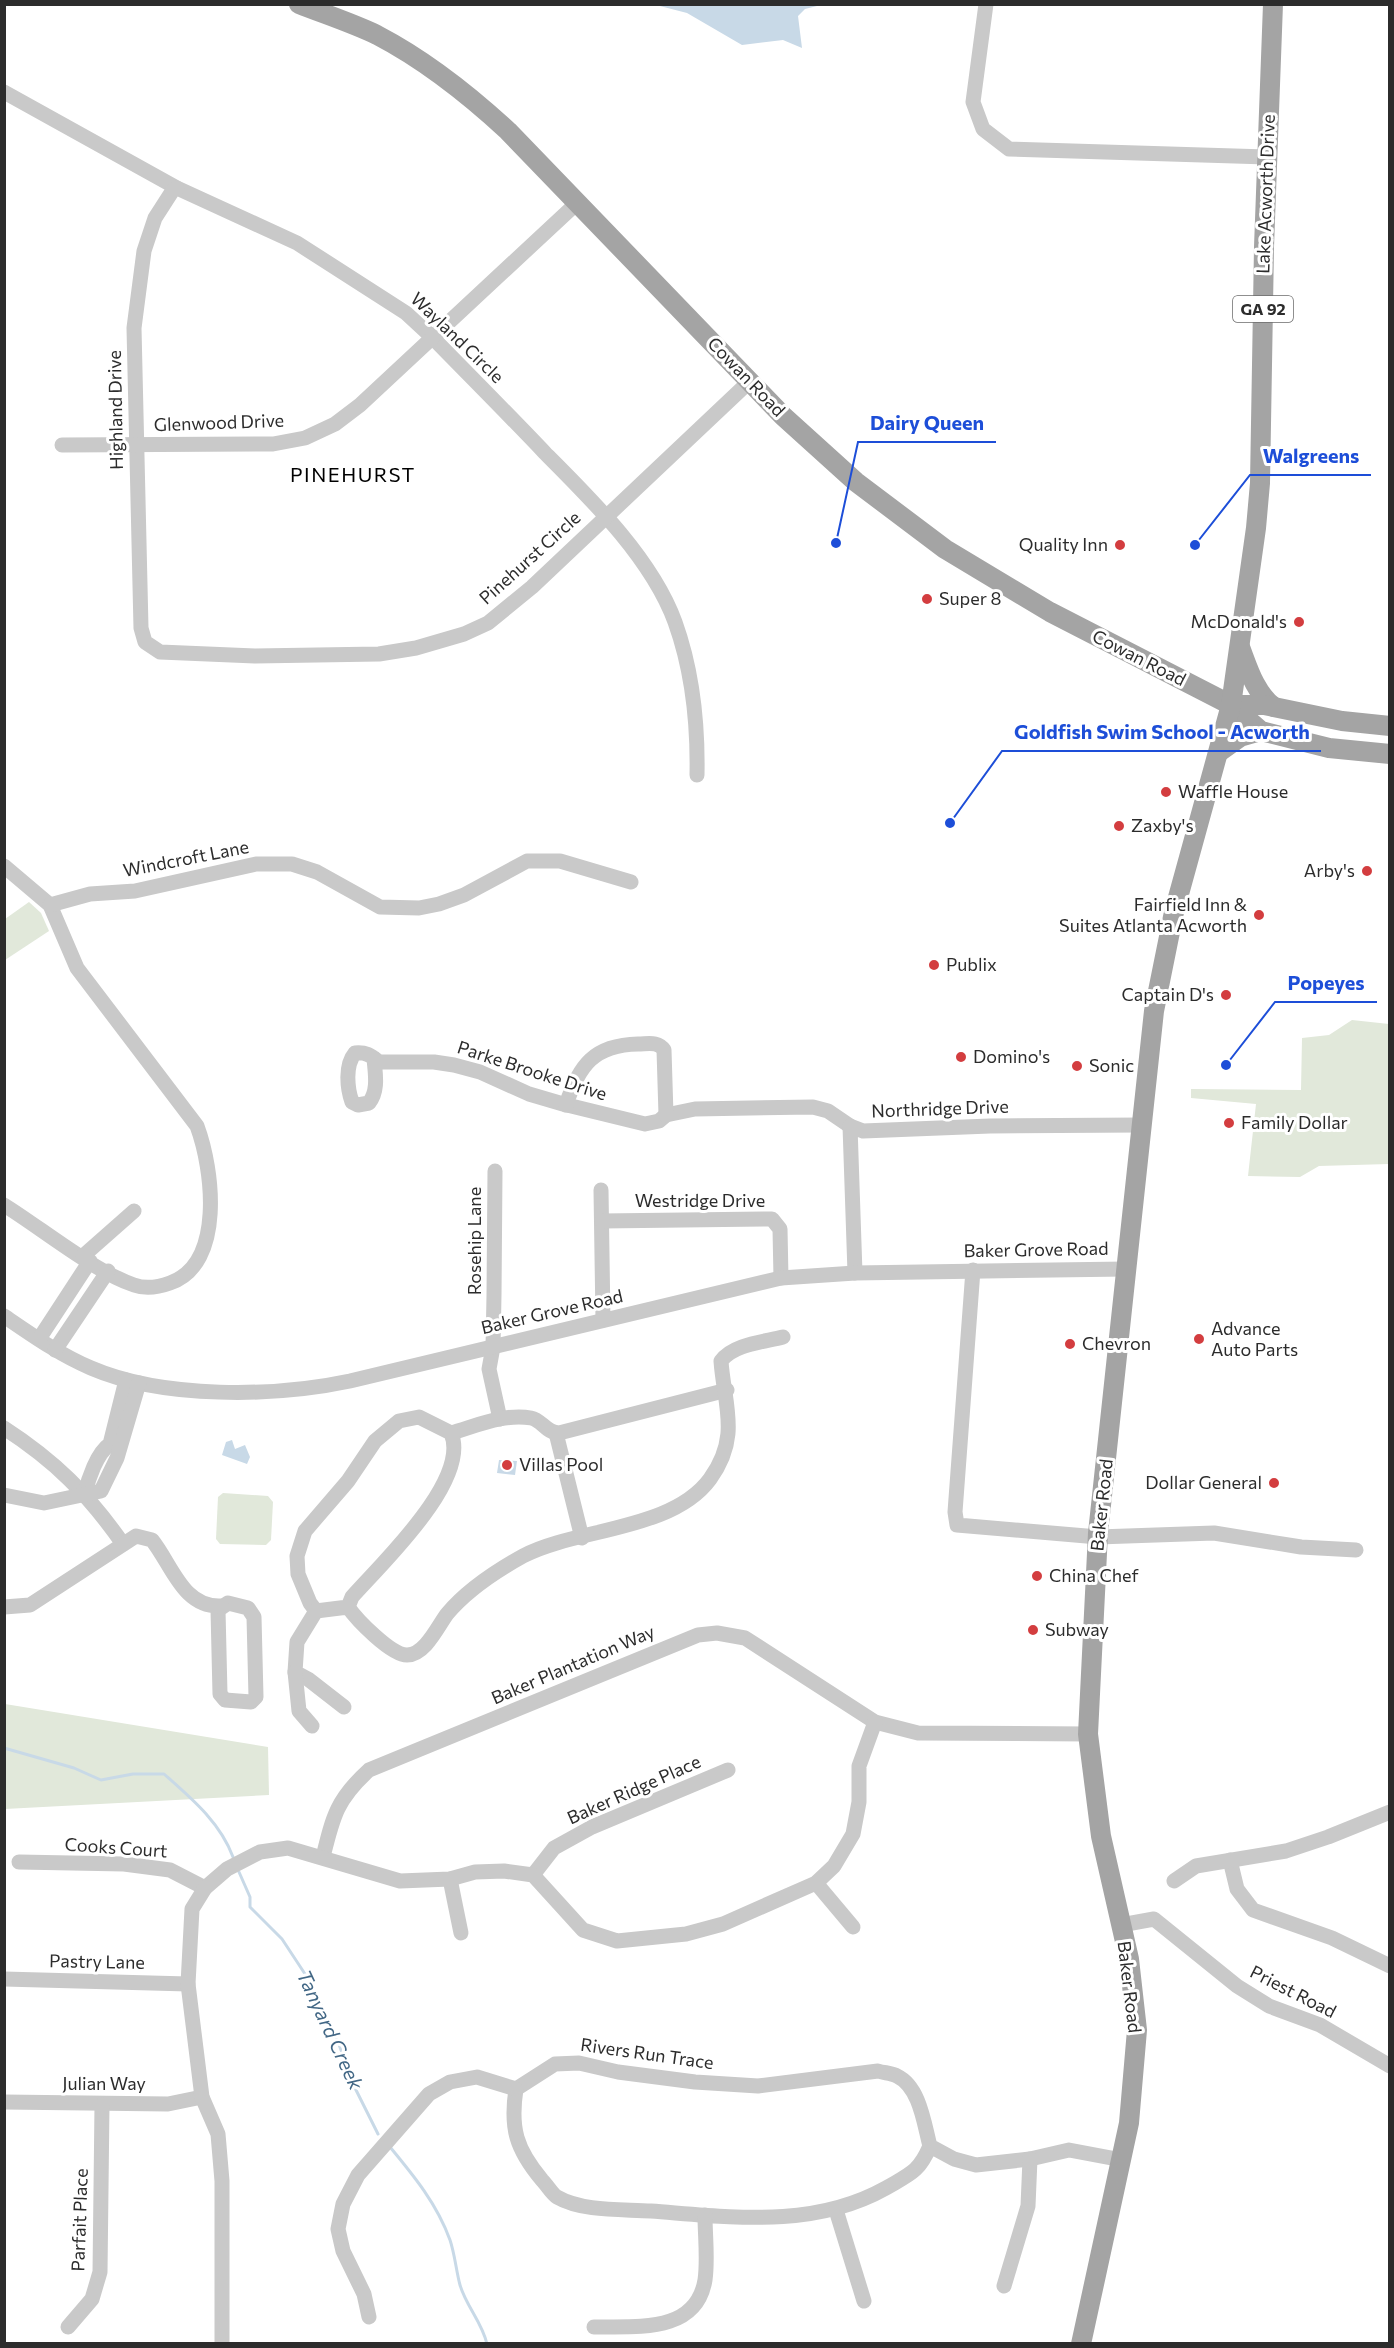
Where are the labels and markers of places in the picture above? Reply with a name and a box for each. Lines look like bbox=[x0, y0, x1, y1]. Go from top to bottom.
callout: Dairy Queen bbox=[858, 404, 996, 442]
callout: Walgreens bbox=[1250, 437, 1371, 475]
place label: Quality Inn bbox=[1019, 533, 1108, 555]
marker: Quality Inn bbox=[1113, 538, 1127, 552]
place label: Super 8 bbox=[939, 587, 1001, 609]
marker: Super 8 bbox=[920, 592, 934, 606]
place label: McDonald's bbox=[1190, 610, 1287, 632]
marker: McDonald's bbox=[1292, 615, 1306, 629]
callout: Goldfish Swim School - Acworth bbox=[1002, 713, 1321, 751]
place label: Waffle House bbox=[1178, 780, 1288, 802]
marker: Waffle House bbox=[1159, 785, 1173, 799]
place label: Zaxby's bbox=[1131, 814, 1194, 836]
marker: Zaxby's bbox=[1112, 819, 1126, 833]
place label: Arby's bbox=[1304, 859, 1355, 881]
marker: Arby's bbox=[1360, 864, 1374, 878]
place label: Fairfield Inn & Suites Atlanta Acworth bbox=[1059, 893, 1247, 936]
marker: Fairfield Inn & Suites Atlanta Acworth bbox=[1252, 908, 1266, 922]
place label: Publix bbox=[946, 953, 997, 975]
marker: Publix bbox=[927, 958, 941, 972]
callout: Popeyes bbox=[1275, 964, 1377, 1002]
place label: Captain D's bbox=[1121, 983, 1214, 1005]
marker: Captain D's bbox=[1219, 988, 1233, 1002]
place label: Domino's bbox=[973, 1045, 1050, 1067]
marker: Domino's bbox=[954, 1050, 968, 1064]
place label: Sonic bbox=[1089, 1054, 1134, 1076]
marker: Sonic bbox=[1070, 1059, 1084, 1073]
place label: Family Dollar bbox=[1241, 1111, 1348, 1133]
marker: Family Dollar bbox=[1222, 1116, 1236, 1130]
place label: Advance Auto Parts bbox=[1211, 1317, 1298, 1360]
place label: Chevron bbox=[1082, 1332, 1151, 1354]
marker: Advance Auto Parts bbox=[1192, 1332, 1206, 1346]
marker: Chevron bbox=[1063, 1337, 1077, 1351]
place label: Villas Pool bbox=[519, 1453, 603, 1475]
marker: Villas Pool bbox=[500, 1458, 514, 1472]
place label: Dollar General bbox=[1145, 1471, 1262, 1493]
marker: Dollar General bbox=[1267, 1476, 1281, 1490]
place label: China Chef bbox=[1049, 1564, 1139, 1586]
marker: China Chef bbox=[1030, 1569, 1044, 1583]
place label: Subway bbox=[1045, 1618, 1109, 1640]
marker: Subway bbox=[1026, 1623, 1040, 1637]

